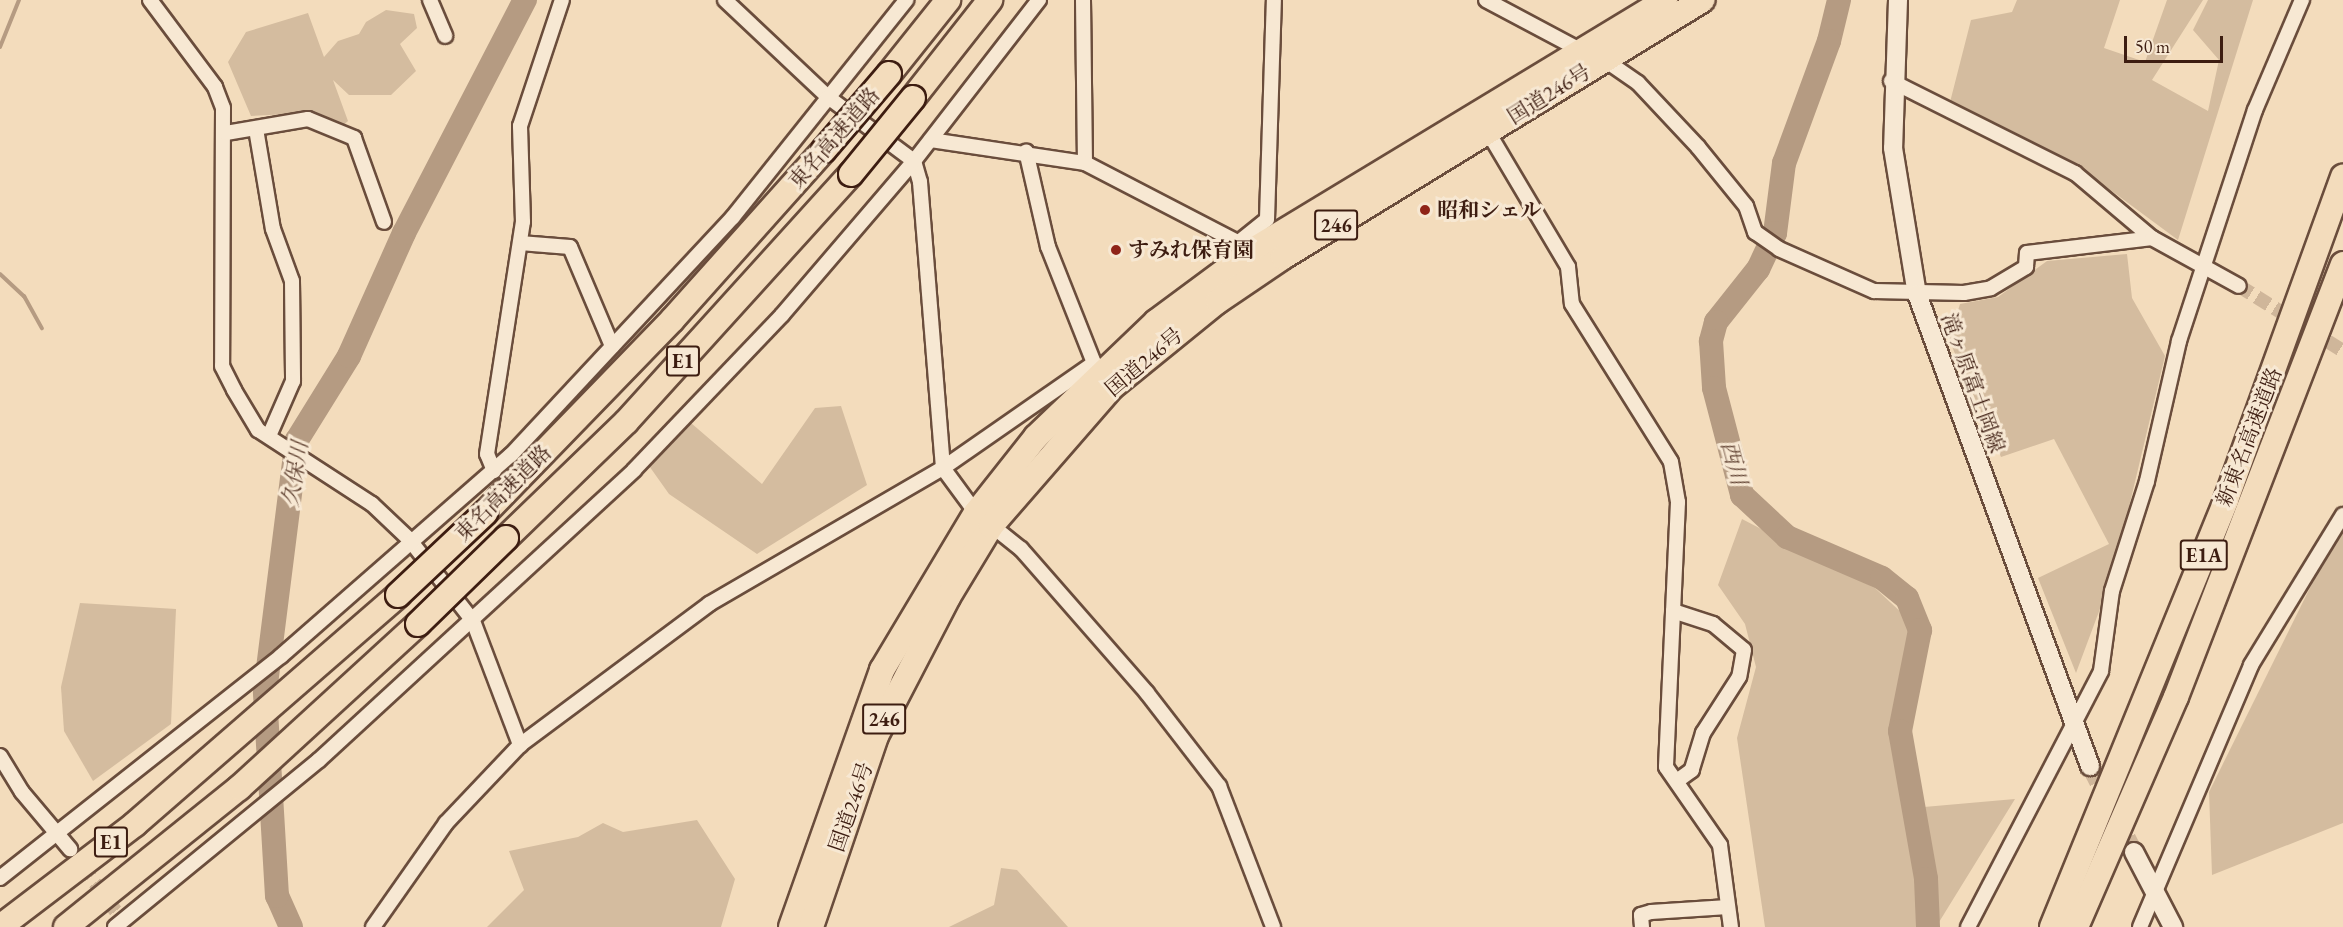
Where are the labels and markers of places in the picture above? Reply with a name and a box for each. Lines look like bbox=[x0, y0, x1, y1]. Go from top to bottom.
place label: 昭和シェル bbox=[1437, 197, 1542, 223]
marker: 昭和シェル bbox=[1418, 203, 1432, 217]
place label: すみれ保育園 bbox=[1128, 237, 1254, 263]
marker: すみれ保育園 bbox=[1109, 243, 1123, 257]

